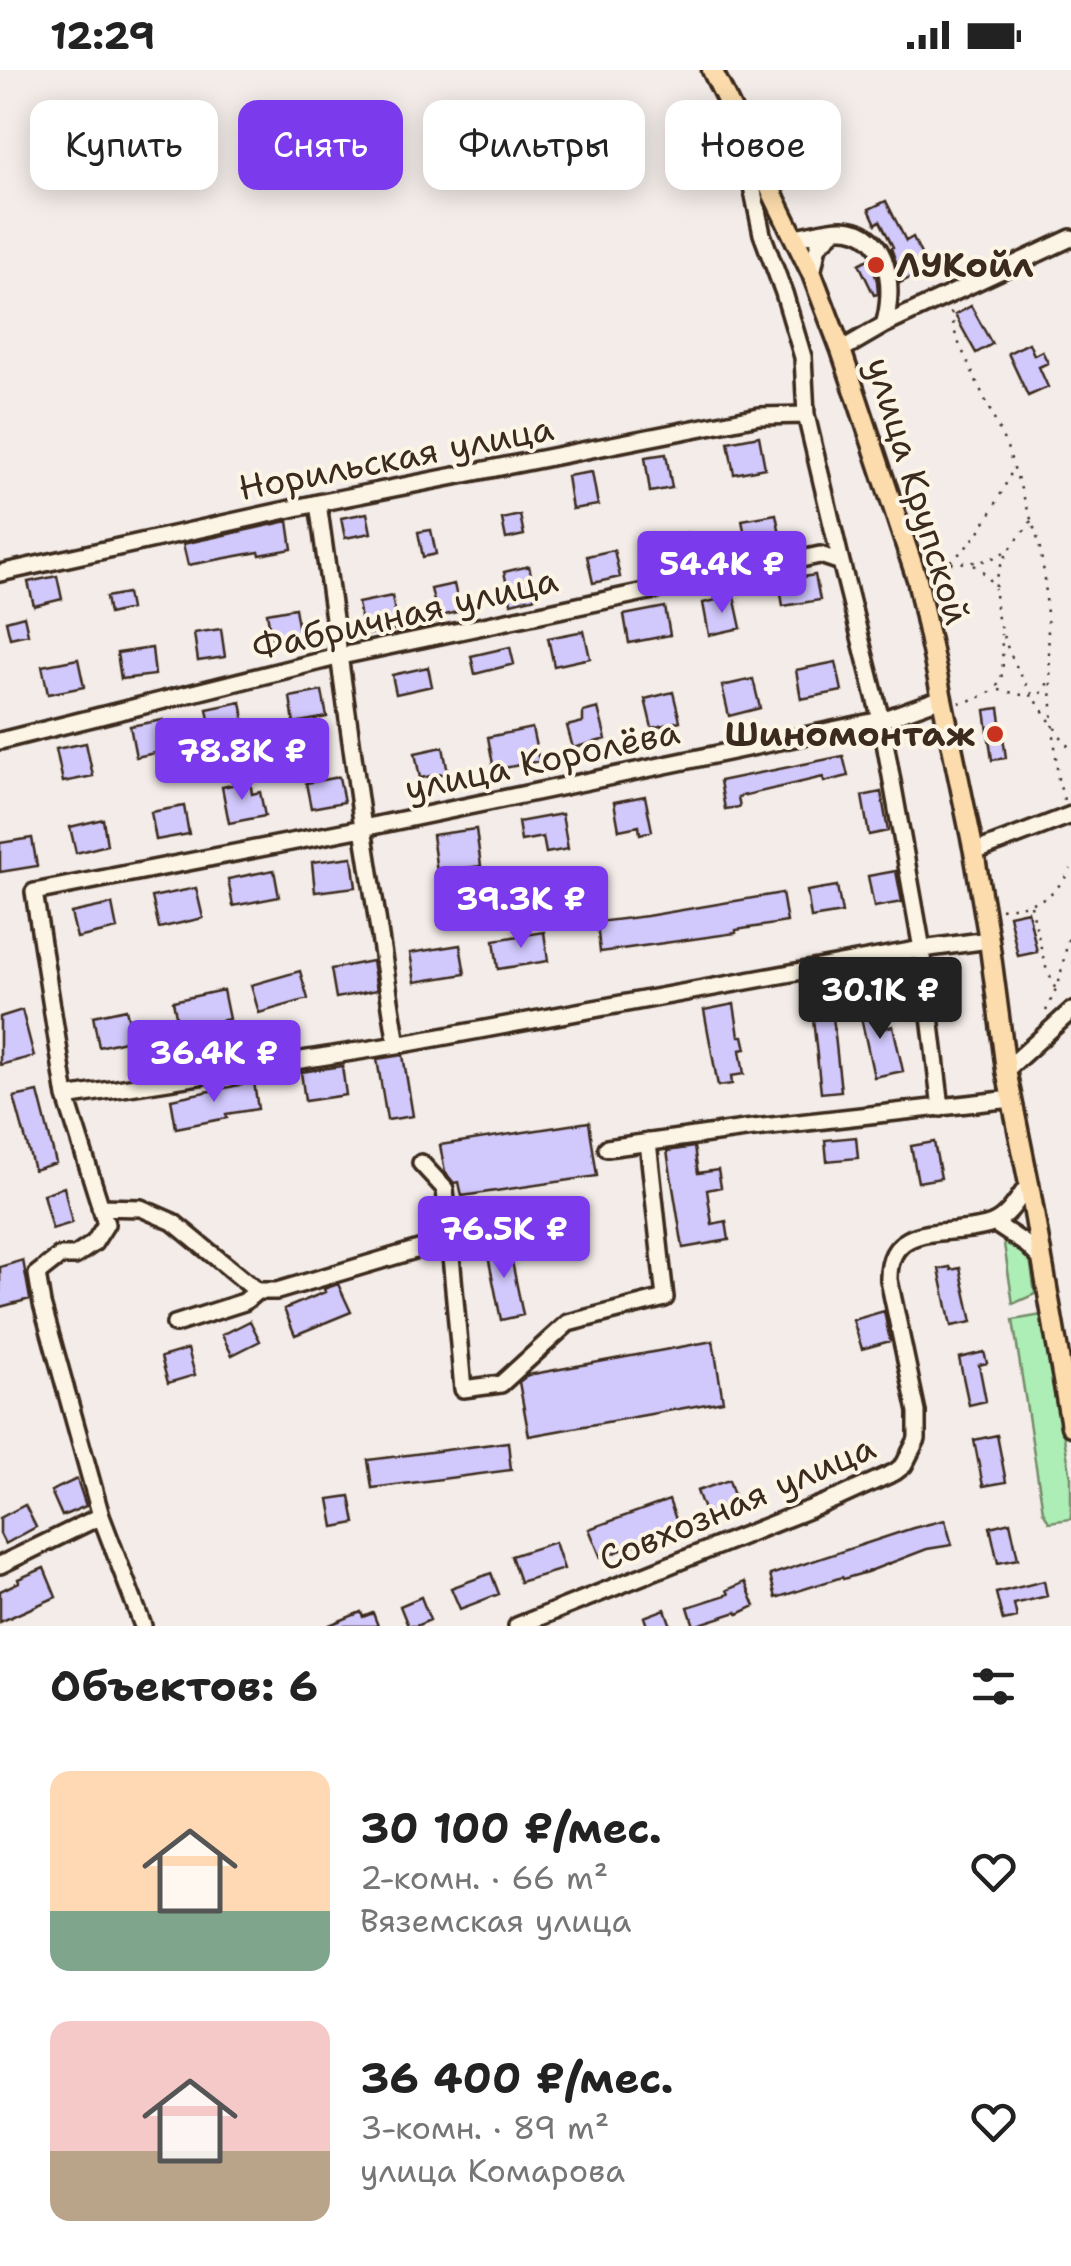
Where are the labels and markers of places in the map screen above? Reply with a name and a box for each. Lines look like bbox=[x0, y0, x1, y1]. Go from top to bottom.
place label: ЛУКойл bbox=[896, 241, 1033, 288]
marker: ЛУКойл bbox=[865, 254, 887, 276]
pin: 54.4K ₽ bbox=[630, 531, 814, 616]
place label: Шиномонтаж bbox=[725, 710, 975, 757]
pin: 78.8K ₽ bbox=[150, 718, 334, 803]
marker: Шиномонтаж bbox=[984, 723, 1006, 745]
pin: 39.3K ₽ bbox=[429, 866, 613, 951]
pin: 30.1K ₽ bbox=[788, 957, 972, 1042]
pin: 36.4K ₽ bbox=[122, 1020, 306, 1105]
pin: 76.5K ₽ bbox=[412, 1196, 596, 1281]

